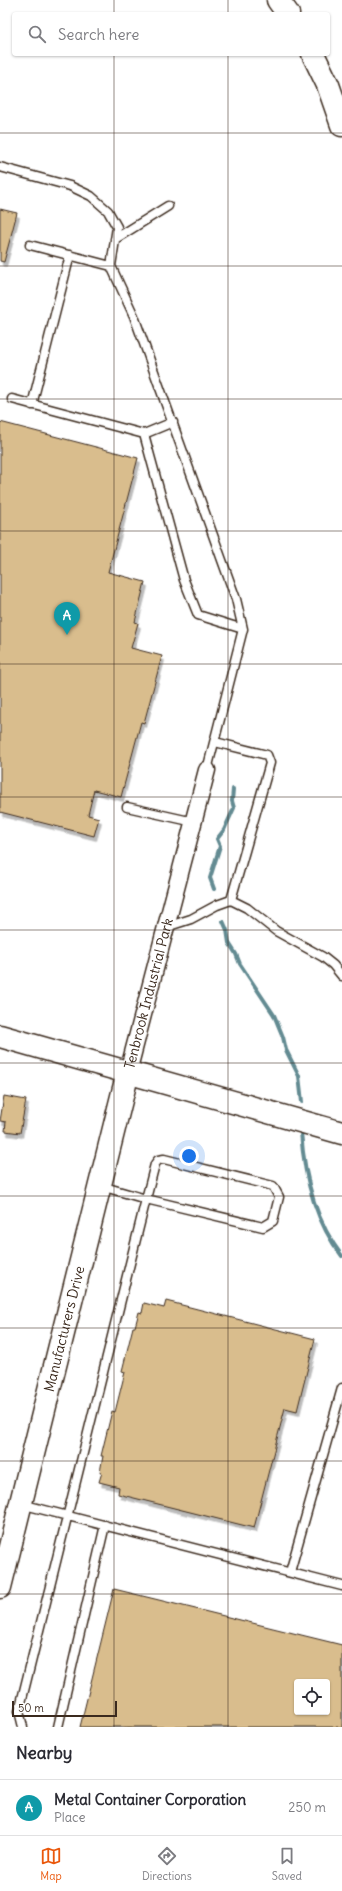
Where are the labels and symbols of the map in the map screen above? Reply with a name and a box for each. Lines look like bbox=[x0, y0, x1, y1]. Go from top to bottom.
pin: A bbox=[54, 602, 80, 635]
street label: Tenbrook Industrial Park bbox=[120, 916, 177, 1071]
your location bbox=[179, 1146, 199, 1166]
street label: Manufacturers Drive bbox=[40, 1264, 88, 1394]
scale bar bbox=[12, 1699, 117, 1718]

